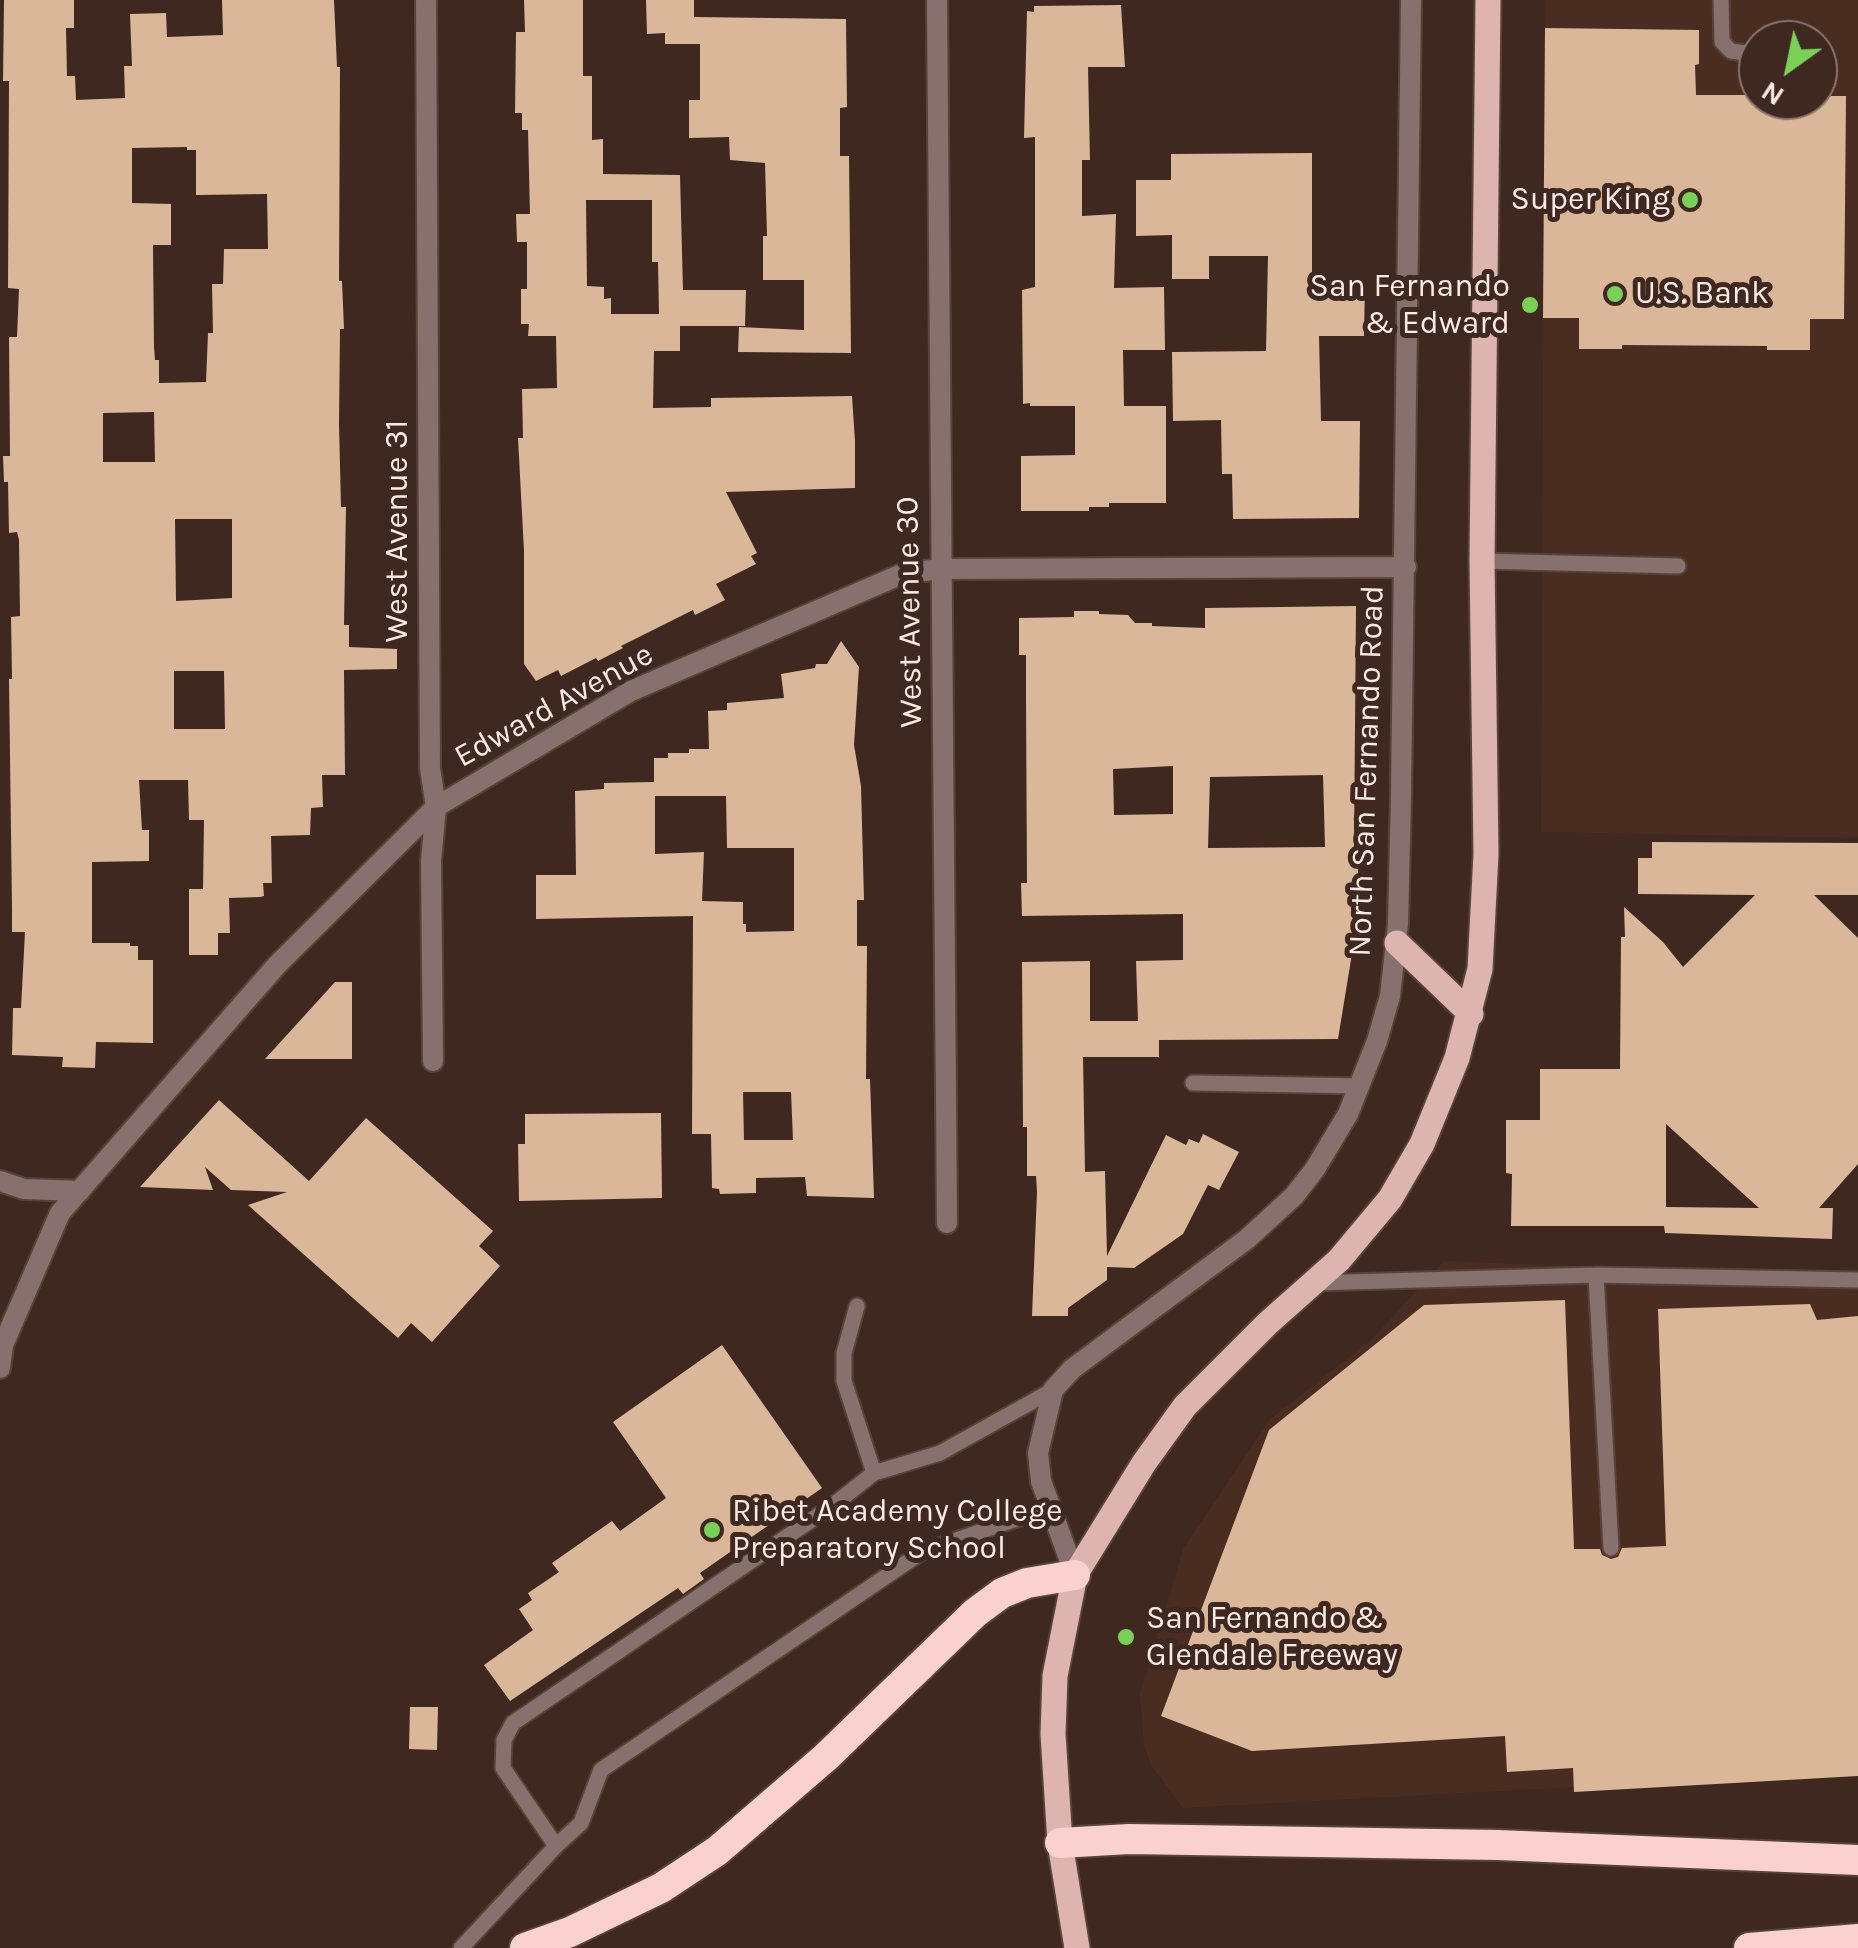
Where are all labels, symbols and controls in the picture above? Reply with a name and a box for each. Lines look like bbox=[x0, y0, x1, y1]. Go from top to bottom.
north arrow bbox=[1738, 20, 1838, 120]
text: N bbox=[1755, 75, 1790, 113]
place label: Super King bbox=[1511, 181, 1670, 219]
marker: Super King bbox=[1679, 189, 1701, 211]
place label: San Fernando & Edward bbox=[1310, 268, 1510, 343]
place label: U.S. Bank bbox=[1635, 275, 1769, 313]
marker: U.S. Bank bbox=[1604, 283, 1626, 305]
marker: San Fernando & Edward bbox=[1519, 294, 1541, 316]
street label: West Avenue 31 bbox=[379, 420, 417, 642]
street label: West Avenue 30 bbox=[889, 496, 931, 728]
street label: North San Fernando Road bbox=[1341, 585, 1393, 957]
street label: Edward Avenue bbox=[448, 636, 660, 776]
place label: Ribet Academy College Preparatory School bbox=[732, 1493, 1062, 1568]
marker: Ribet Academy College Preparatory School bbox=[701, 1519, 723, 1541]
place label: San Fernando & Glendale Freeway bbox=[1146, 1600, 1398, 1675]
marker: San Fernando & Glendale Freeway bbox=[1115, 1626, 1137, 1648]

